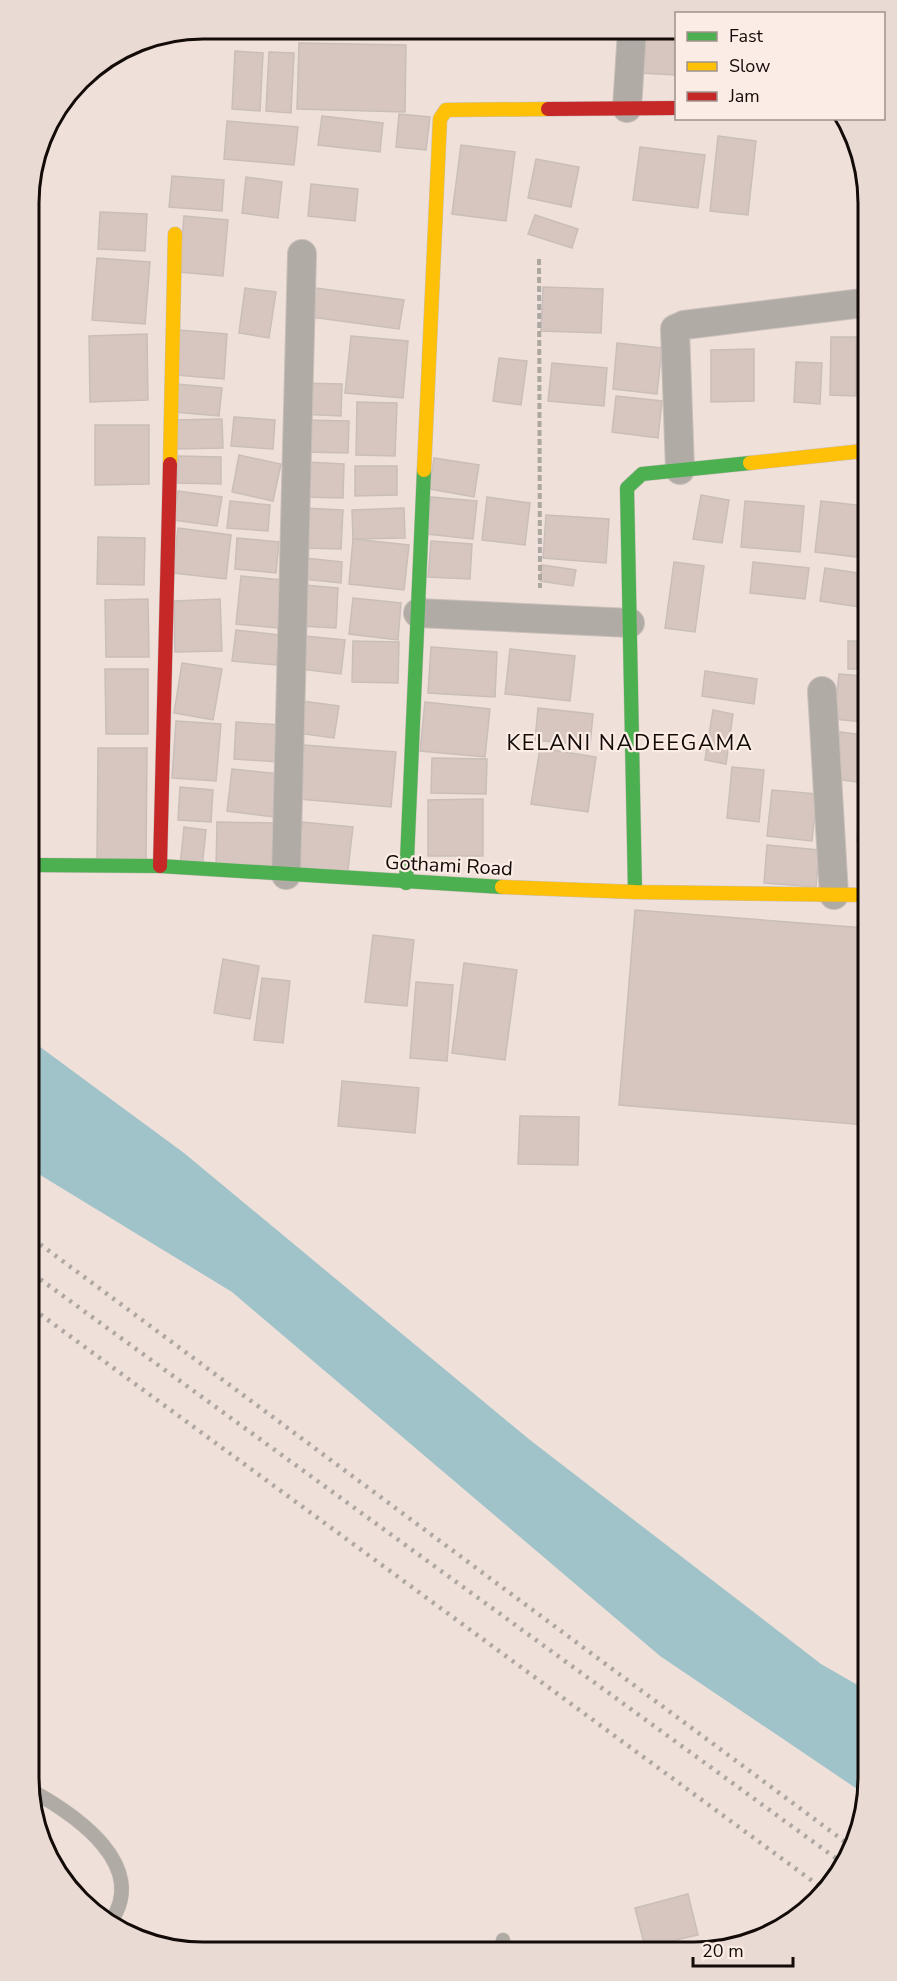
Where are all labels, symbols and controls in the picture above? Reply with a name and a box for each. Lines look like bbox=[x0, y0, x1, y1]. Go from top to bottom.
legend bbox=[675, 12, 885, 120]
text: Fast bbox=[729, 24, 764, 48]
text: Slow bbox=[729, 54, 770, 78]
text: Jam bbox=[728, 84, 760, 108]
district label: KELANI NADEEGAMA bbox=[507, 728, 753, 758]
street label: Gothami Road bbox=[384, 849, 514, 882]
scale bar bbox=[693, 1930, 794, 1968]
text: 20 m bbox=[702, 1939, 744, 1963]

